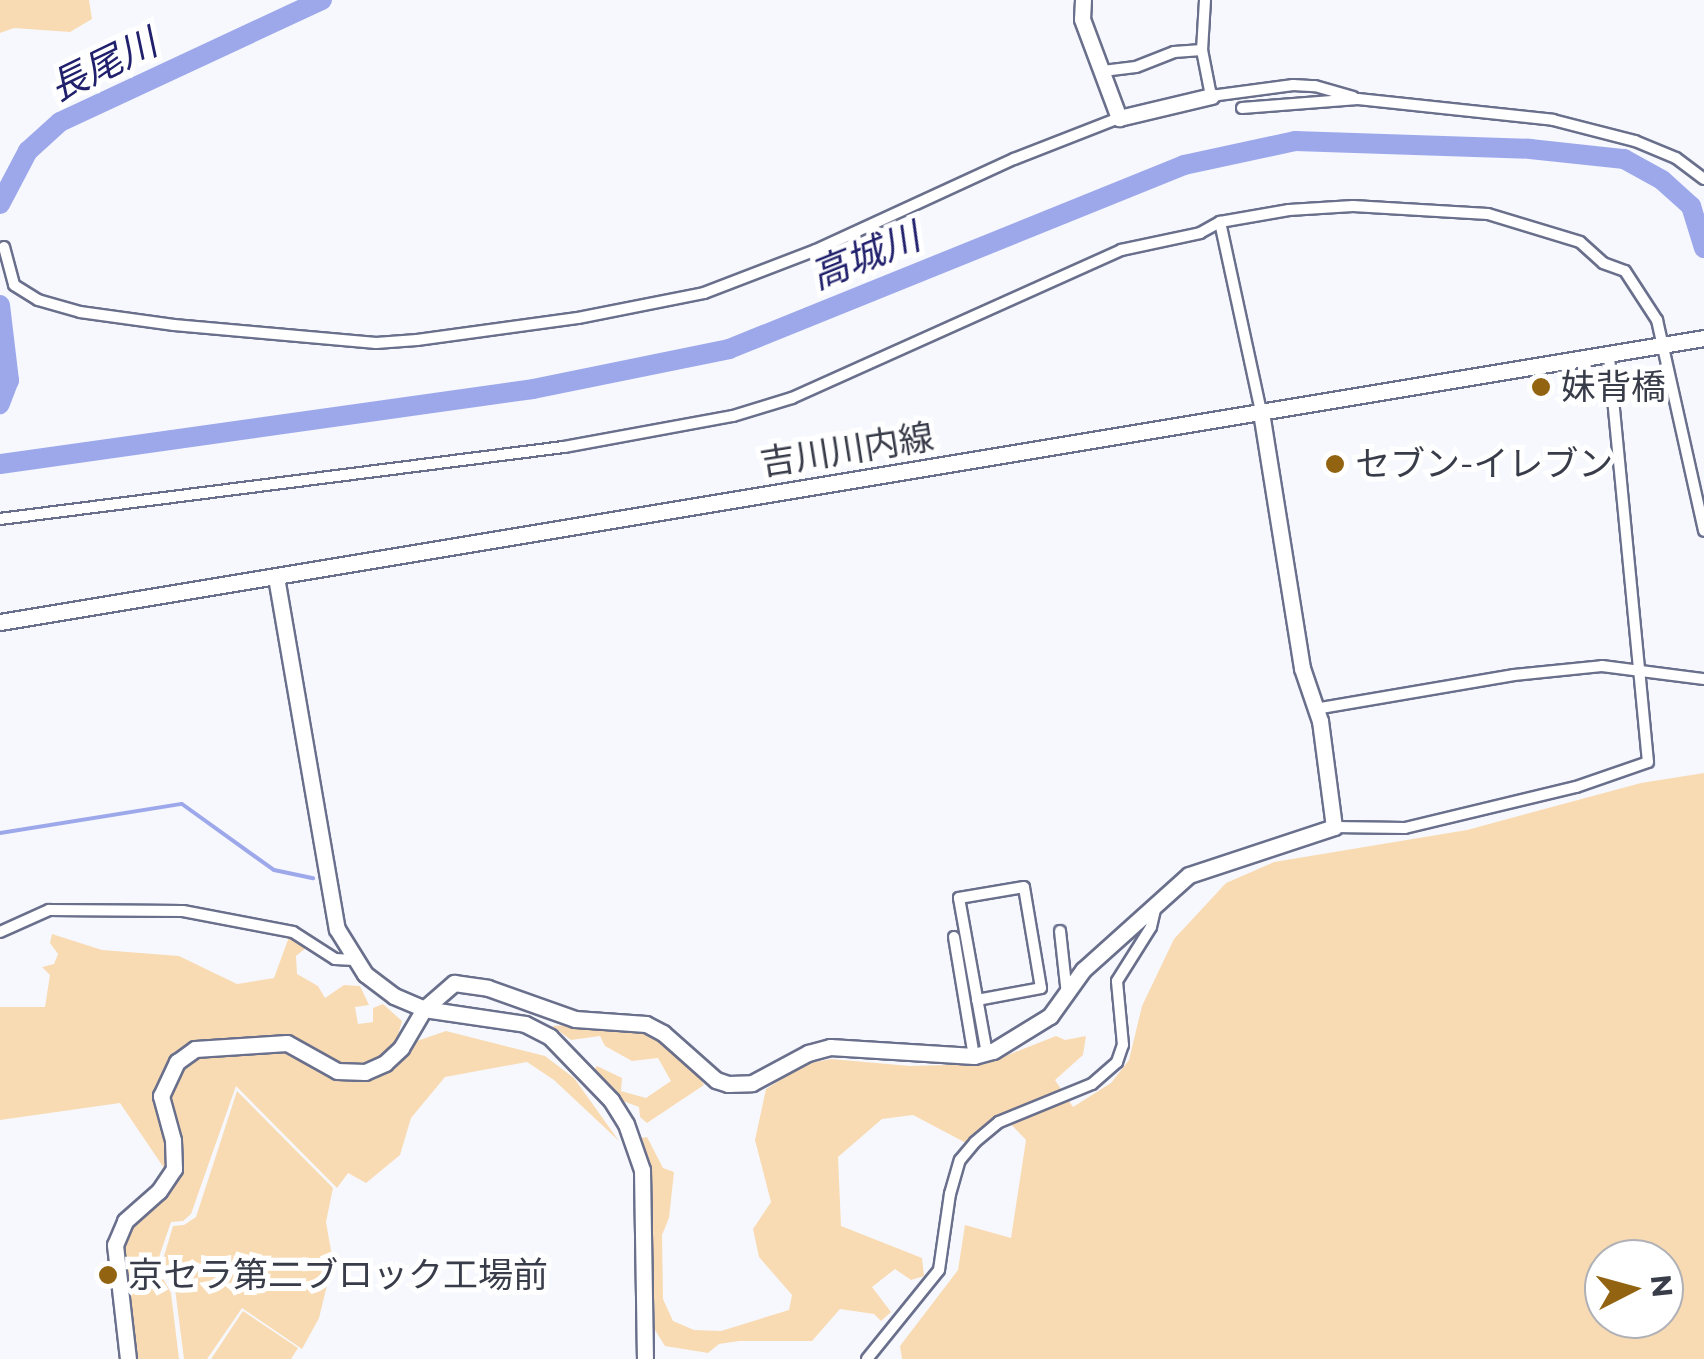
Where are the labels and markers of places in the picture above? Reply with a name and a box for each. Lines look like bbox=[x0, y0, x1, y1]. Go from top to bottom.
place label: 妹背橋 bbox=[1561, 366, 1666, 408]
marker: 妹背橋 bbox=[1530, 376, 1552, 398]
place label: セブン-イレブン bbox=[1355, 443, 1613, 485]
marker: セブン-イレブン bbox=[1324, 453, 1346, 475]
place label: 京セラ第二ブロック工場前 bbox=[128, 1254, 548, 1296]
marker: 京セラ第二ブロック工場前 bbox=[97, 1264, 119, 1286]

